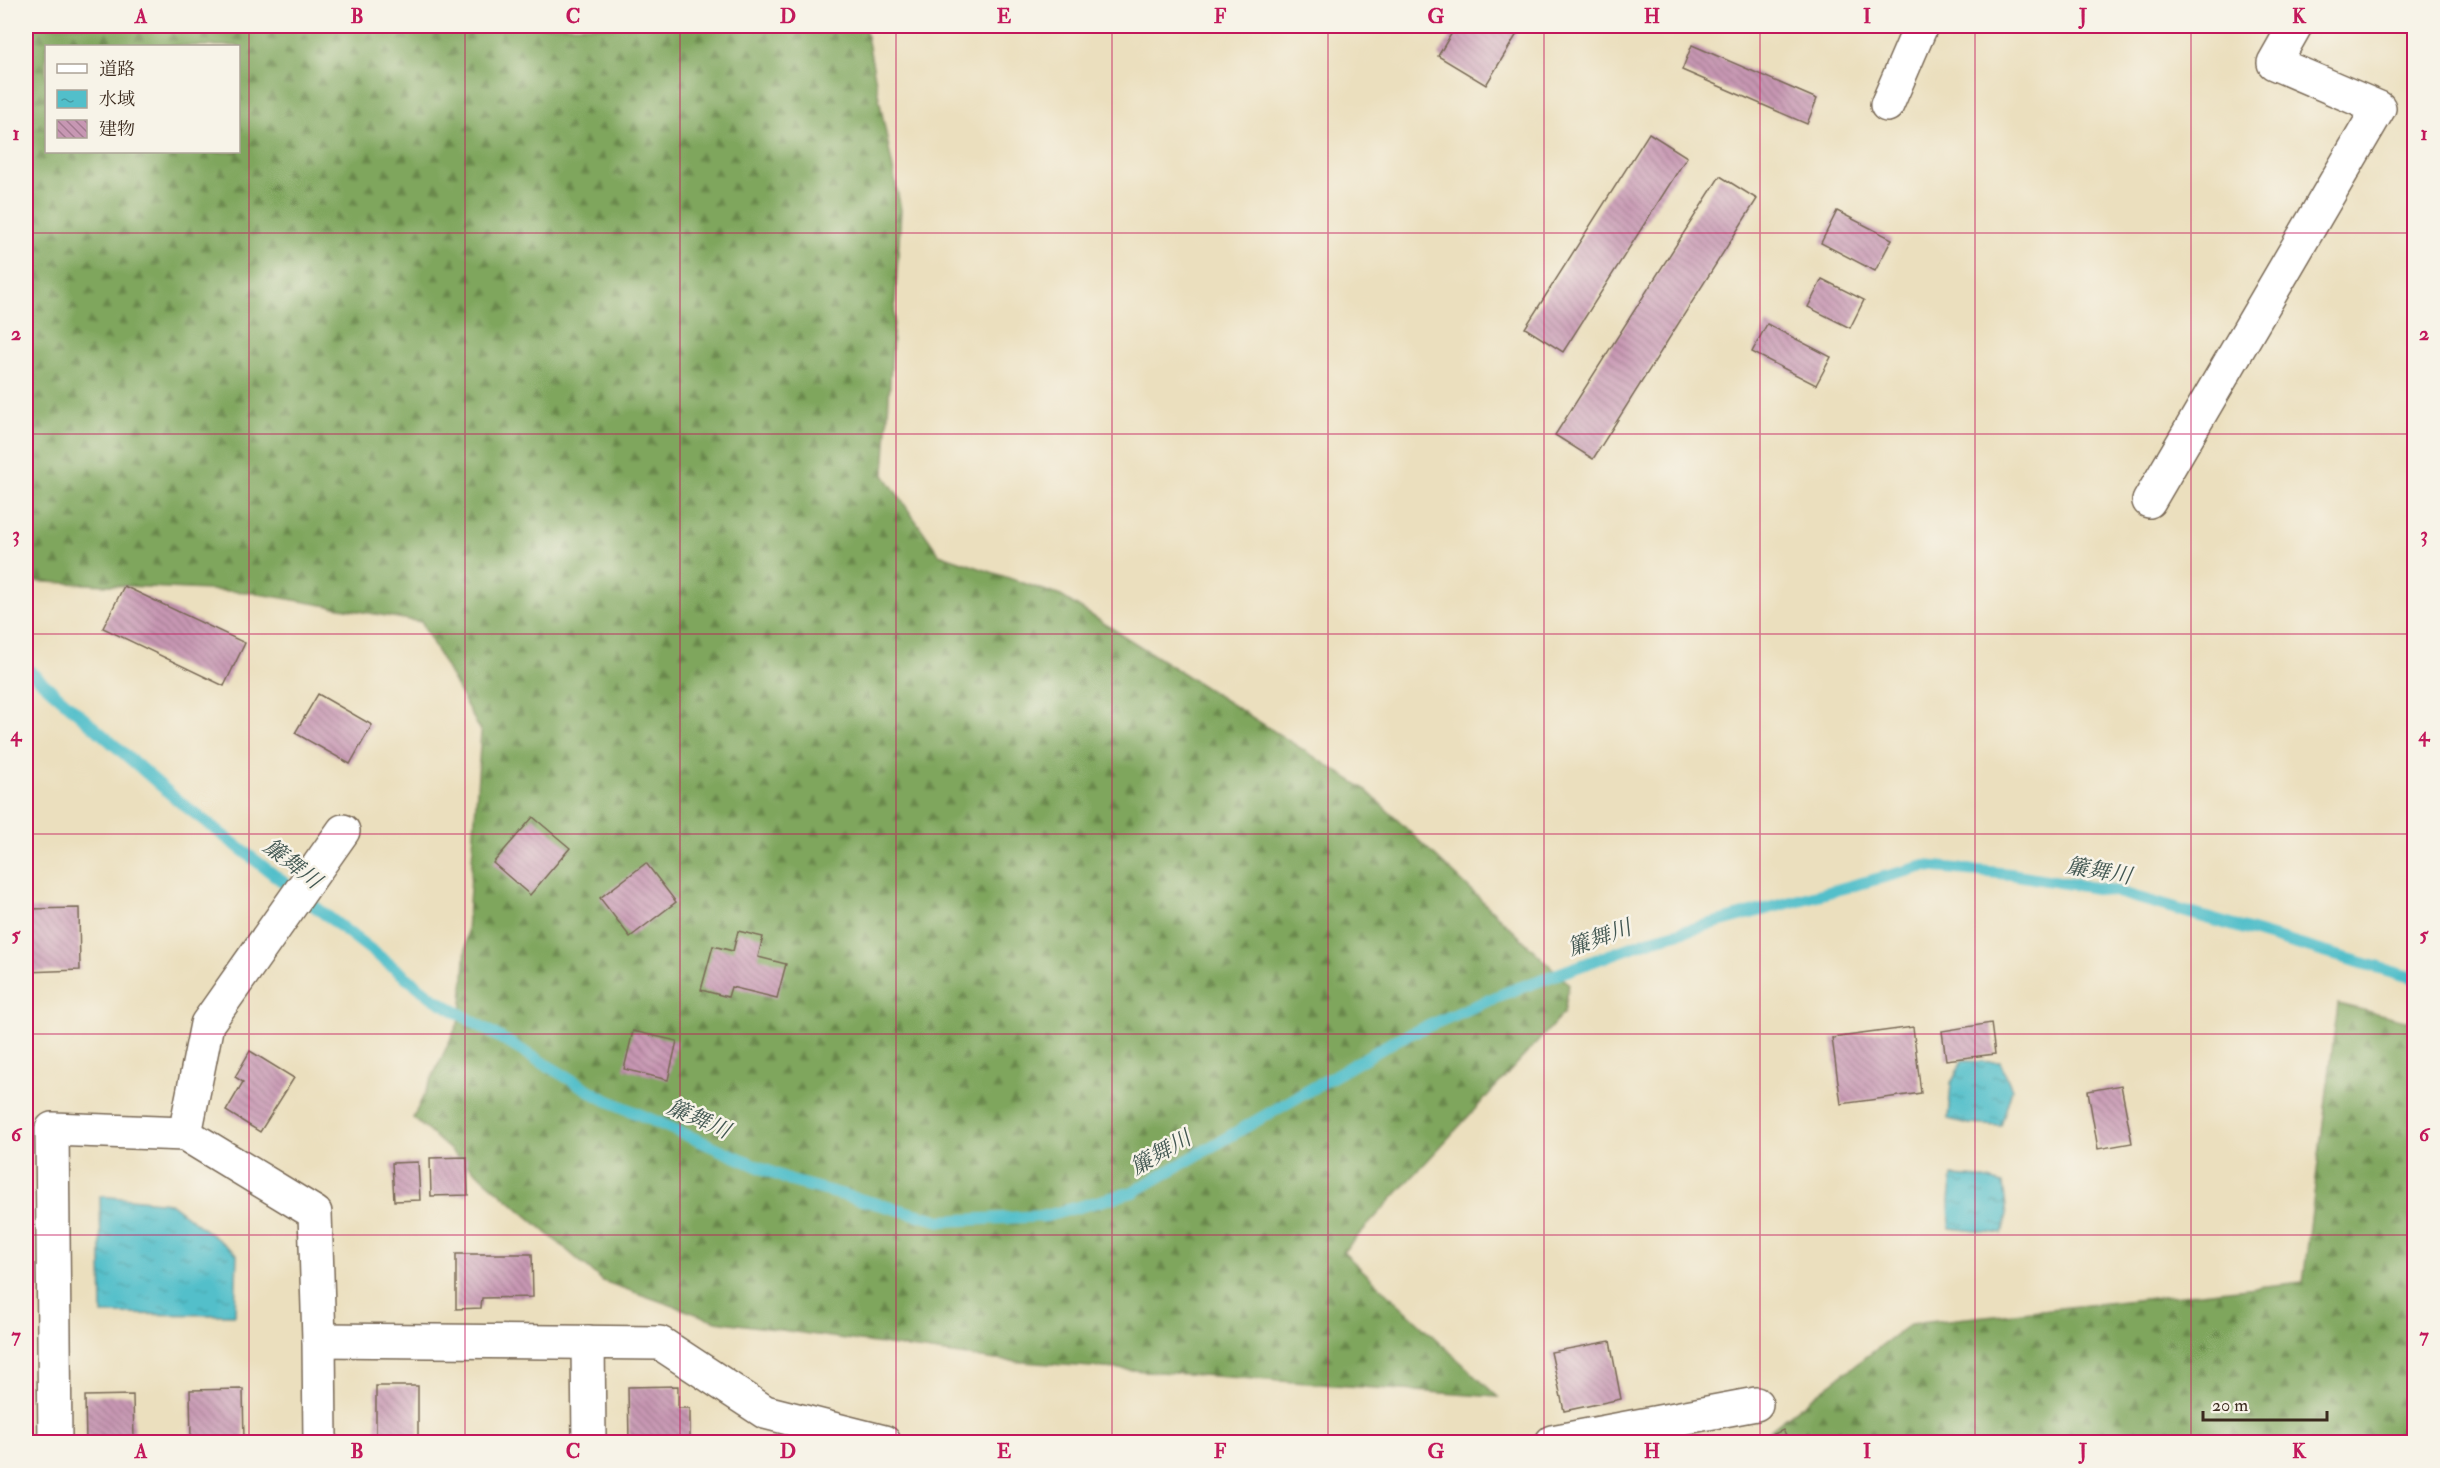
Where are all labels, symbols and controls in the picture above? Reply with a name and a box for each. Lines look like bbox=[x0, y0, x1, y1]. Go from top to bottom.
text: A bbox=[134, 4, 148, 29]
text: B bbox=[350, 4, 364, 29]
text: C bbox=[566, 4, 580, 29]
text: D bbox=[780, 4, 796, 29]
text: E bbox=[997, 4, 1012, 29]
text: F bbox=[1214, 4, 1227, 29]
text: G bbox=[1428, 4, 1445, 29]
text: H bbox=[1644, 4, 1660, 29]
text: I bbox=[1863, 4, 1871, 29]
text: J bbox=[2078, 4, 2087, 29]
text: K bbox=[2292, 4, 2307, 29]
legend bbox=[45, 45, 240, 153]
text: 道路 bbox=[99, 58, 135, 81]
text: 水域 bbox=[99, 88, 135, 111]
text: 建物 bbox=[99, 118, 135, 141]
text: 1 bbox=[12, 121, 20, 146]
text: 1 bbox=[2420, 121, 2428, 146]
text: 2 bbox=[11, 321, 21, 346]
text: 2 bbox=[2419, 321, 2429, 346]
text: 3 bbox=[12, 522, 20, 547]
text: 3 bbox=[2420, 522, 2428, 547]
text: 4 bbox=[10, 722, 23, 747]
text: 4 bbox=[2418, 722, 2431, 747]
water label: 簾舞川 bbox=[258, 832, 329, 896]
water label: 簾舞川 bbox=[2064, 851, 2136, 891]
water label: 簾舞川 bbox=[1564, 913, 1637, 962]
text: 5 bbox=[12, 922, 22, 947]
text: 5 bbox=[2420, 922, 2430, 947]
water label: 簾舞川 bbox=[663, 1093, 736, 1146]
text: 6 bbox=[11, 1122, 23, 1147]
text: 6 bbox=[2419, 1122, 2431, 1147]
water label: 簾舞川 bbox=[1125, 1123, 1198, 1181]
text: 7 bbox=[11, 1323, 21, 1348]
text: 7 bbox=[2419, 1323, 2429, 1348]
scale bar bbox=[2203, 1384, 2328, 1422]
text: 20 m bbox=[2212, 1394, 2248, 1417]
text: A bbox=[134, 1439, 148, 1464]
text: B bbox=[350, 1439, 364, 1464]
text: C bbox=[566, 1439, 580, 1464]
text: D bbox=[780, 1439, 796, 1464]
text: E bbox=[997, 1439, 1012, 1464]
text: F bbox=[1214, 1439, 1227, 1464]
text: G bbox=[1428, 1439, 1445, 1464]
text: H bbox=[1644, 1439, 1660, 1464]
text: I bbox=[1863, 1439, 1871, 1464]
text: J bbox=[2078, 1439, 2087, 1464]
text: K bbox=[2292, 1439, 2307, 1464]

